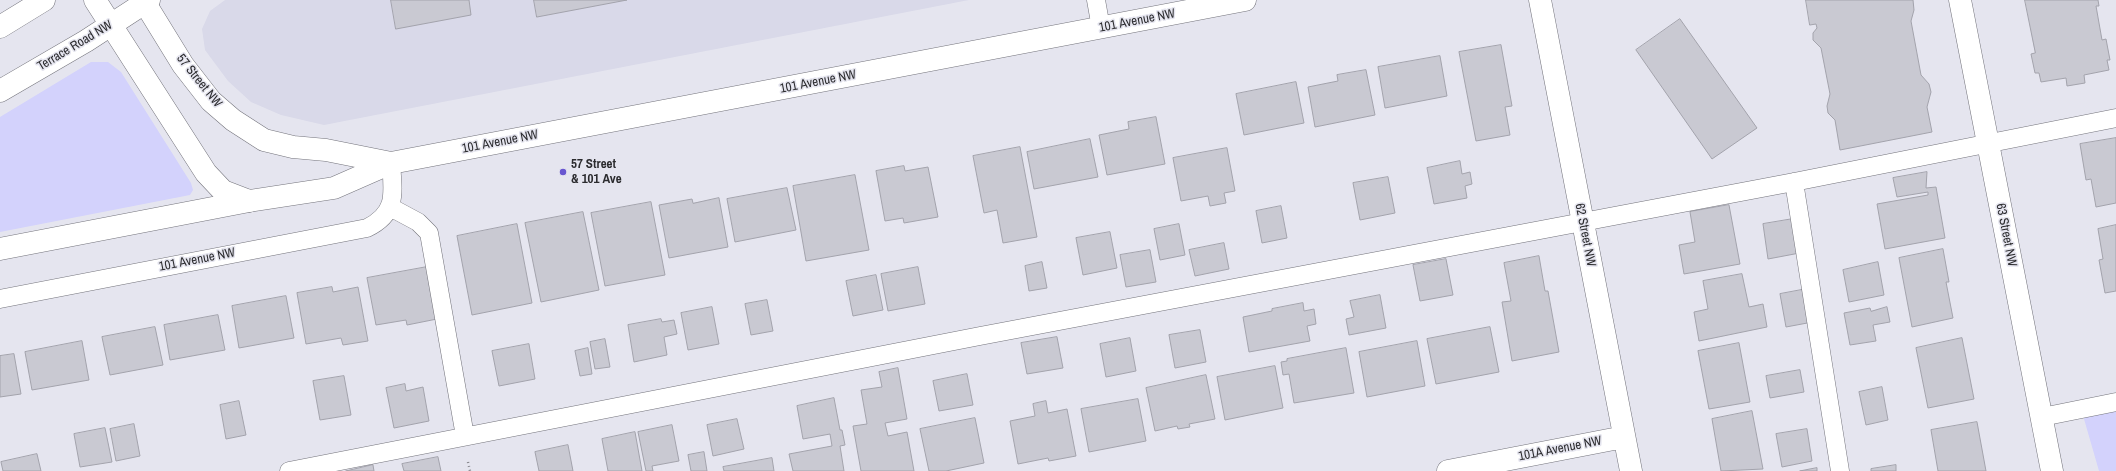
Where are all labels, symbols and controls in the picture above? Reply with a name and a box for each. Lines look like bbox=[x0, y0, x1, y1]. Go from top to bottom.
street label: 101 Avenue NW bbox=[1098, 6, 1176, 36]
street label: Terrace Road NW bbox=[35, 18, 115, 74]
street label: 57 Street NW bbox=[173, 51, 225, 111]
street label: 101 Avenue NW bbox=[779, 67, 857, 97]
street label: 101 Avenue NW bbox=[461, 127, 539, 157]
place label: 57 Street & 101 Ave bbox=[571, 157, 622, 188]
marker: 57 Street & 101 Ave bbox=[558, 167, 568, 177]
street label: 62 Street NW bbox=[1571, 202, 1599, 268]
street label: 63 Street NW bbox=[1992, 202, 2020, 268]
street label: 101 Avenue NW bbox=[158, 245, 236, 275]
street label: 101A Avenue NW bbox=[1517, 433, 1603, 465]

